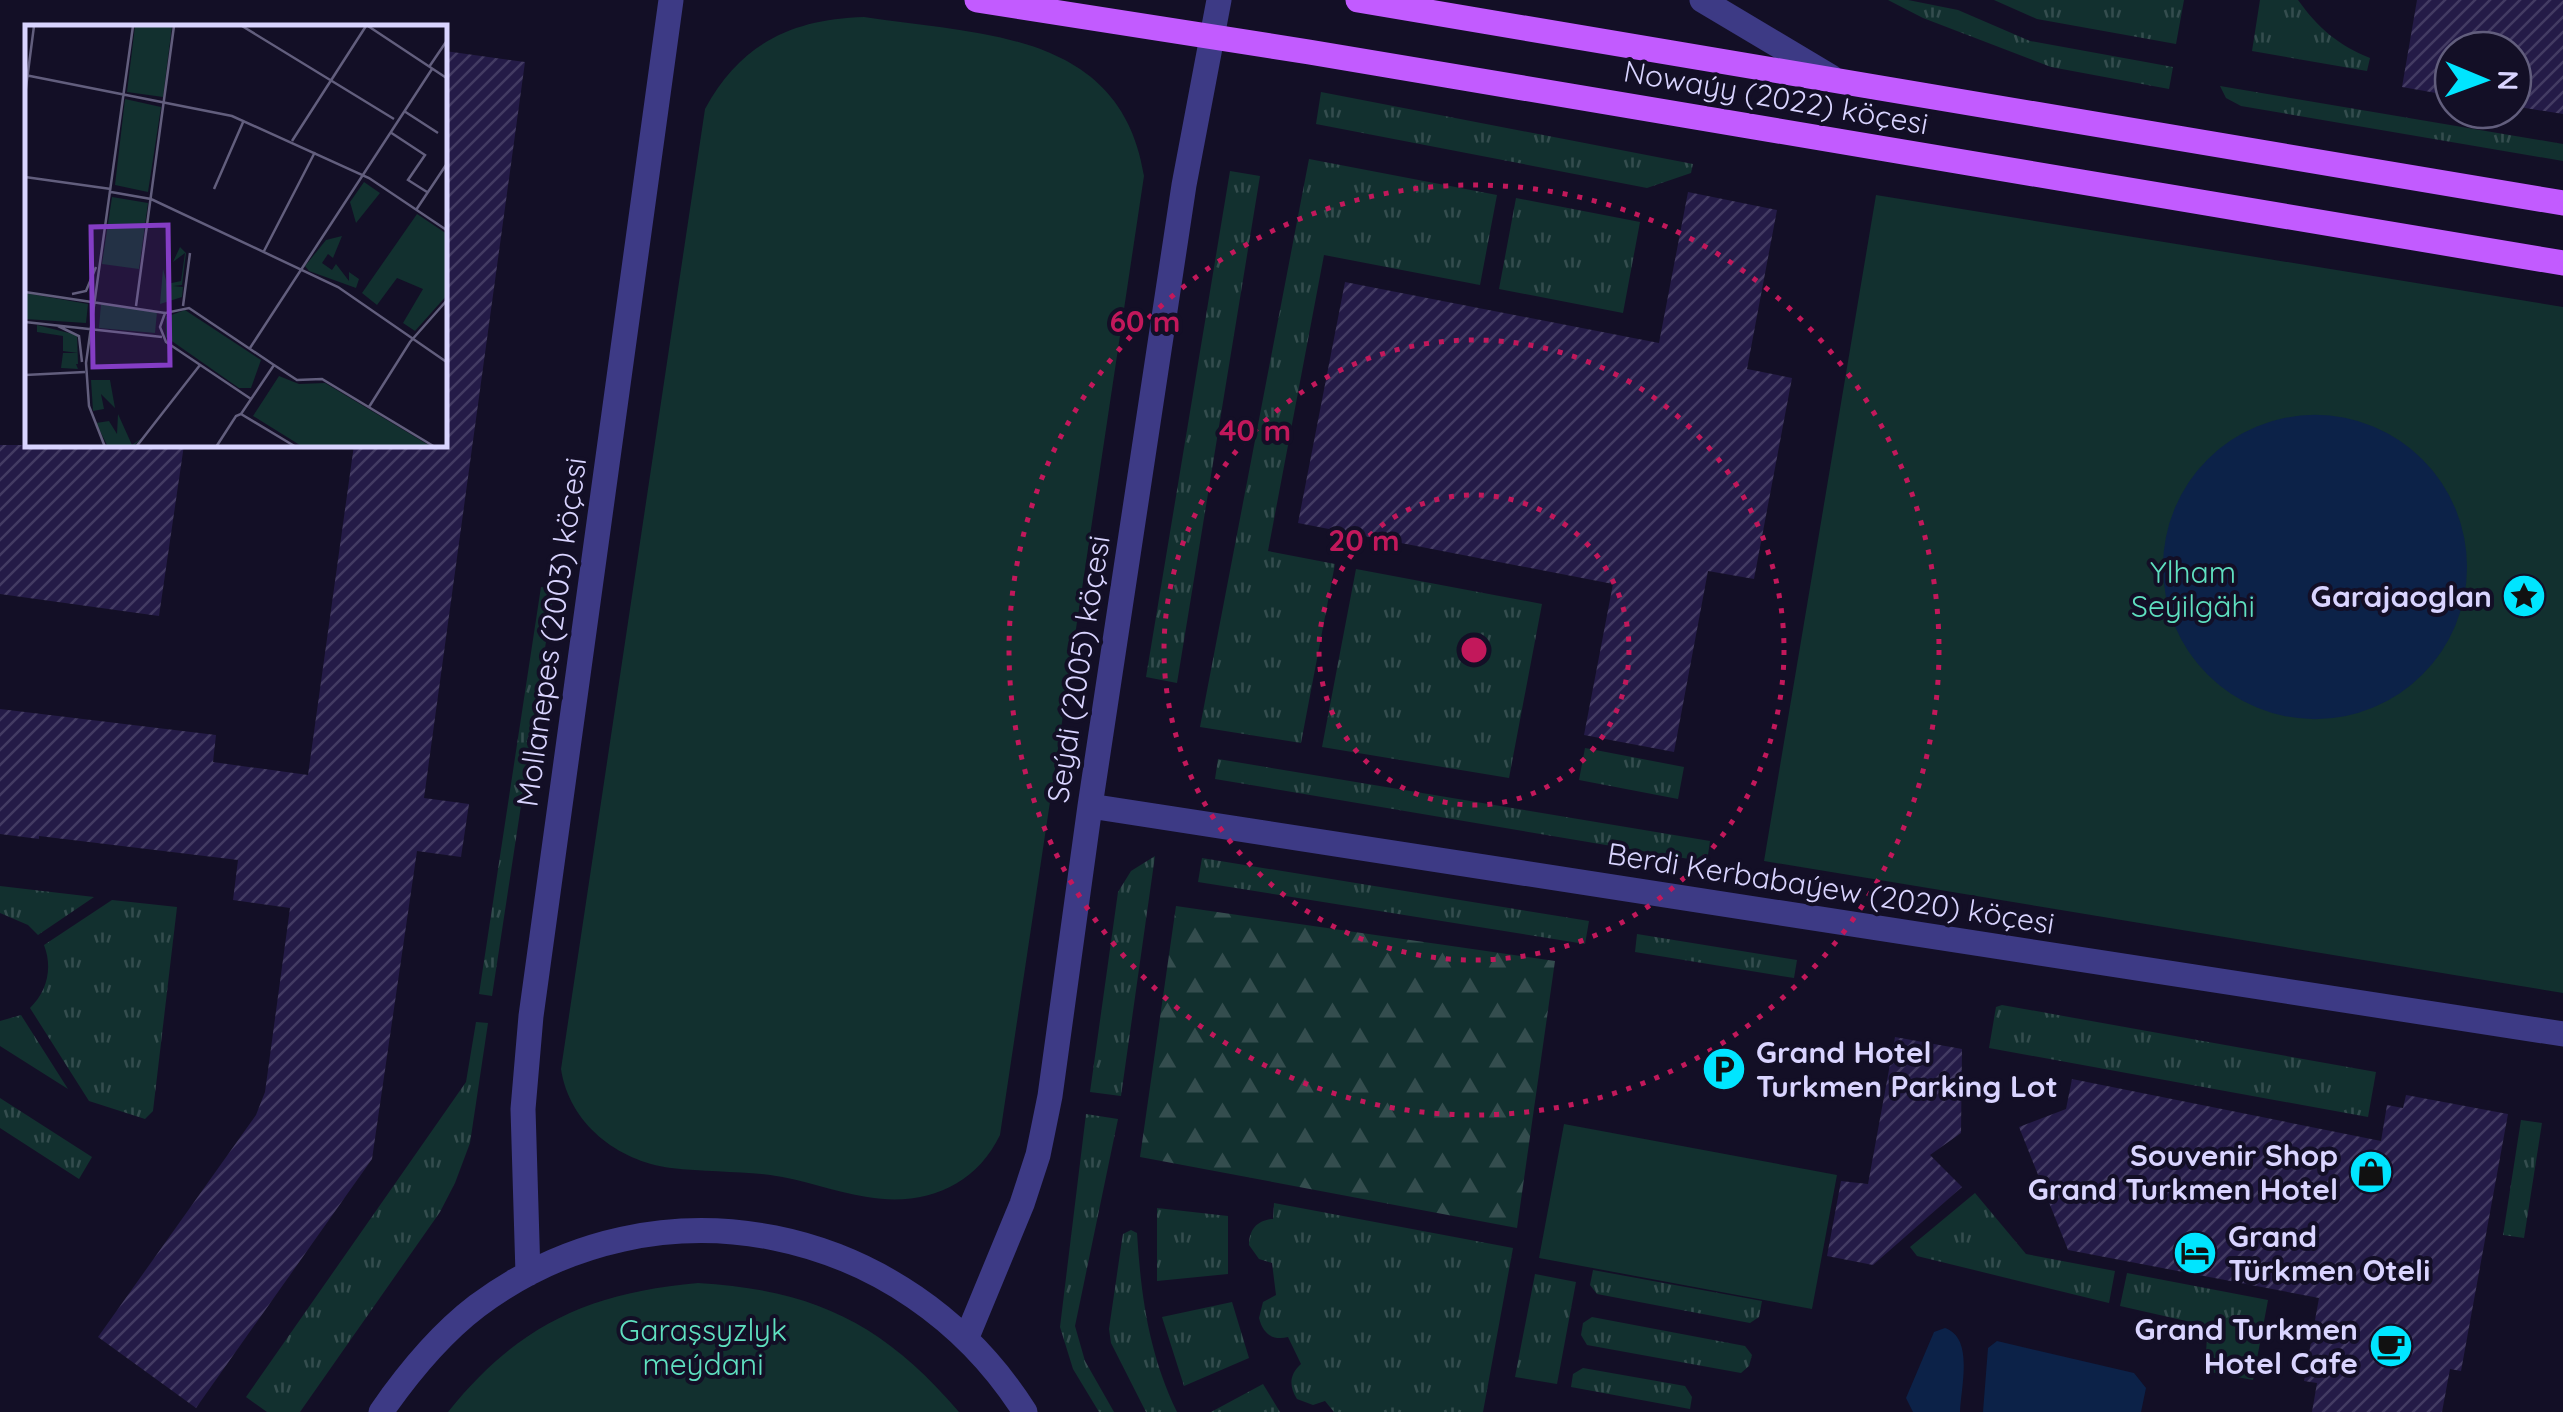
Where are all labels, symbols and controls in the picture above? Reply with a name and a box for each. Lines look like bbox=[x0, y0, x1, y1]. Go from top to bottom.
inset map bbox=[25, 25, 448, 448]
north arrow bbox=[2433, 30, 2533, 130]
street label: Nowaýy (2022) köçesi bbox=[1621, 51, 1931, 143]
text: N bbox=[2491, 70, 2526, 91]
text: 60 m bbox=[1109, 302, 1181, 340]
text: 40 m bbox=[1219, 411, 1291, 449]
street label: Mollanepes (2003) köçesi bbox=[508, 455, 594, 809]
text: 20 m bbox=[1328, 521, 1400, 559]
street label: Seýdi (2005) köçesi bbox=[1038, 533, 1118, 805]
park label: Ylham Seýilgähi bbox=[2131, 553, 2255, 625]
place icon: Garajaoglan bbox=[2501, 573, 2547, 619]
place label: Garajaoglan bbox=[2311, 577, 2492, 615]
centre of rings bbox=[1456, 632, 1492, 668]
street label: Berdi Kerbabaýew (2020) köçesi bbox=[1605, 834, 2057, 942]
place label: Grand Hotel Turkmen Parking Lot bbox=[1756, 1033, 2058, 1105]
parking icon: Grand Hotel Turkmen Parking Lot bbox=[1701, 1046, 1747, 1092]
place label: Souvenir Shop Grand Turkmen Hotel bbox=[2028, 1136, 2338, 1208]
shop icon: Souvenir Shop Grand Turkmen Hotel bbox=[2348, 1149, 2394, 1195]
place label: Grand Türkmen Oteli bbox=[2228, 1217, 2430, 1289]
hotel icon: Grand Türkmen Oteli bbox=[2172, 1230, 2218, 1276]
place label: Grand Turkmen Hotel Cafe bbox=[2134, 1310, 2358, 1382]
park label: Garaşsyzlyk meýdani bbox=[619, 1311, 787, 1383]
cafe icon: Grand Turkmen Hotel Cafe bbox=[2368, 1323, 2414, 1369]

